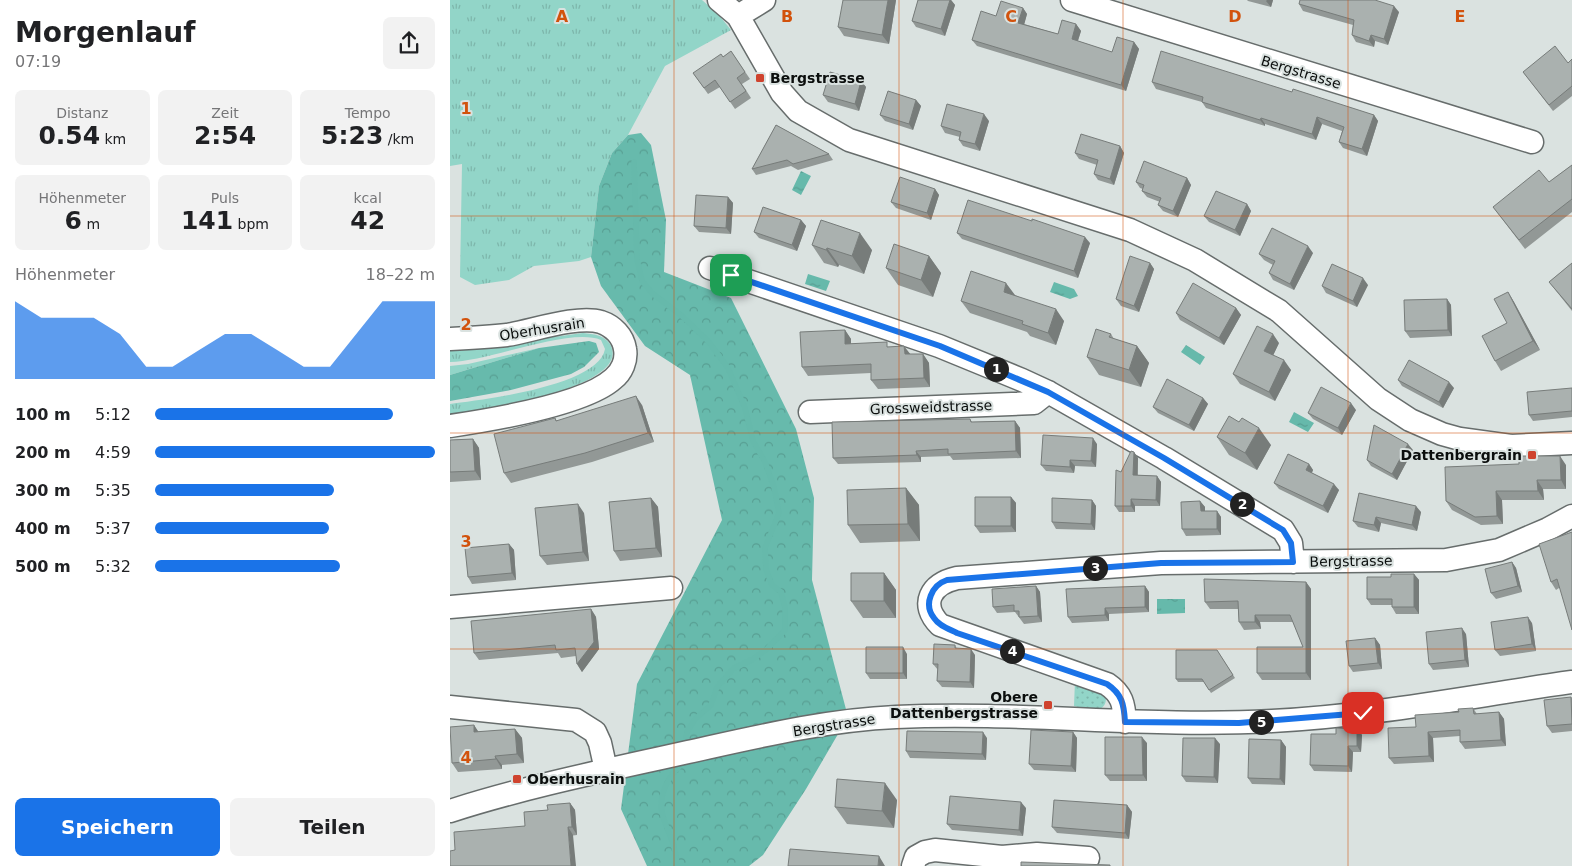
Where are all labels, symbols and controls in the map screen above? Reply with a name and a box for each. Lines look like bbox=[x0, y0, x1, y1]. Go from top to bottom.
text: A bbox=[556, 7, 569, 26]
text: B bbox=[781, 7, 793, 26]
text: C bbox=[1005, 7, 1017, 26]
text: D bbox=[1228, 7, 1242, 26]
text: E bbox=[1455, 7, 1465, 26]
text: Morgenlauf bbox=[15, 16, 195, 49]
button: share bbox=[383, 17, 435, 69]
text: 07:19 bbox=[15, 52, 61, 71]
street label: Bergstrasse bbox=[1259, 52, 1343, 92]
place label: Bergstrasse bbox=[770, 70, 865, 86]
marker: Bergstrasse bbox=[754, 72, 766, 84]
text: 1 bbox=[460, 99, 472, 118]
text: Distanz bbox=[56, 105, 108, 121]
text: Zeit bbox=[211, 105, 239, 121]
text: Tempo bbox=[345, 105, 391, 121]
text: 0.54 bbox=[38, 121, 100, 150]
text: 2:54 bbox=[194, 121, 256, 150]
text: 5:23 bbox=[321, 121, 383, 150]
text: km bbox=[100, 131, 126, 147]
text: /km bbox=[383, 131, 414, 147]
text: Höhenmeter bbox=[39, 190, 126, 206]
text: Puls bbox=[211, 190, 239, 206]
text: kcal bbox=[354, 190, 382, 206]
text: 6 bbox=[65, 206, 82, 235]
text: 141 bbox=[181, 206, 233, 235]
text: 42 bbox=[350, 206, 385, 235]
text: m bbox=[82, 216, 100, 232]
text: bpm bbox=[233, 216, 269, 232]
pin bbox=[710, 254, 752, 296]
icon: arrive bbox=[717, 261, 745, 289]
text: Höhenmeter bbox=[15, 265, 115, 284]
text: 18–22 m bbox=[366, 265, 435, 284]
street label: Oberhusrain bbox=[498, 314, 586, 344]
text: 2 bbox=[460, 315, 472, 334]
pin: 1 bbox=[984, 356, 1008, 382]
text: 1 bbox=[992, 361, 1001, 377]
street label: Grossweidstrasse bbox=[869, 397, 993, 417]
text: 100 m bbox=[15, 405, 71, 424]
text: 5:12 bbox=[95, 405, 131, 424]
text: 200 m bbox=[15, 443, 71, 462]
text: 4:59 bbox=[95, 443, 131, 462]
place label: Dattenbergrain bbox=[1401, 447, 1522, 463]
marker: Dattenbergrain bbox=[1526, 449, 1538, 461]
text: 300 m bbox=[15, 481, 71, 500]
text: 5:35 bbox=[95, 481, 131, 500]
pin: 2 bbox=[1230, 492, 1254, 516]
text: 2 bbox=[1238, 496, 1247, 512]
text: 400 m bbox=[15, 519, 71, 538]
text: 5:37 bbox=[95, 519, 131, 538]
text: 3 bbox=[460, 532, 472, 551]
street label: Bergstrasse bbox=[1309, 552, 1393, 570]
pin: 3 bbox=[1082, 556, 1108, 580]
text: 500 m bbox=[15, 557, 71, 576]
text: 5:32 bbox=[95, 557, 131, 576]
text: 3 bbox=[1091, 560, 1100, 576]
pin: 4 bbox=[1000, 638, 1024, 664]
text: 4 bbox=[1008, 643, 1017, 659]
place label: Obere Dattenbergstrasse bbox=[890, 689, 1038, 721]
pin bbox=[1342, 692, 1384, 734]
marker: Obere Dattenbergstrasse bbox=[1042, 699, 1054, 711]
icon: check bbox=[1349, 699, 1377, 727]
pin: 5 bbox=[1248, 710, 1274, 734]
street label: Bergstrasse bbox=[792, 711, 876, 739]
text: 5 bbox=[1257, 714, 1266, 730]
text: 4 bbox=[460, 748, 472, 767]
place label: Oberhusrain bbox=[527, 771, 625, 787]
marker: Oberhusrain bbox=[511, 773, 523, 785]
button: Speichern bbox=[15, 798, 220, 856]
button: Teilen bbox=[230, 798, 435, 856]

